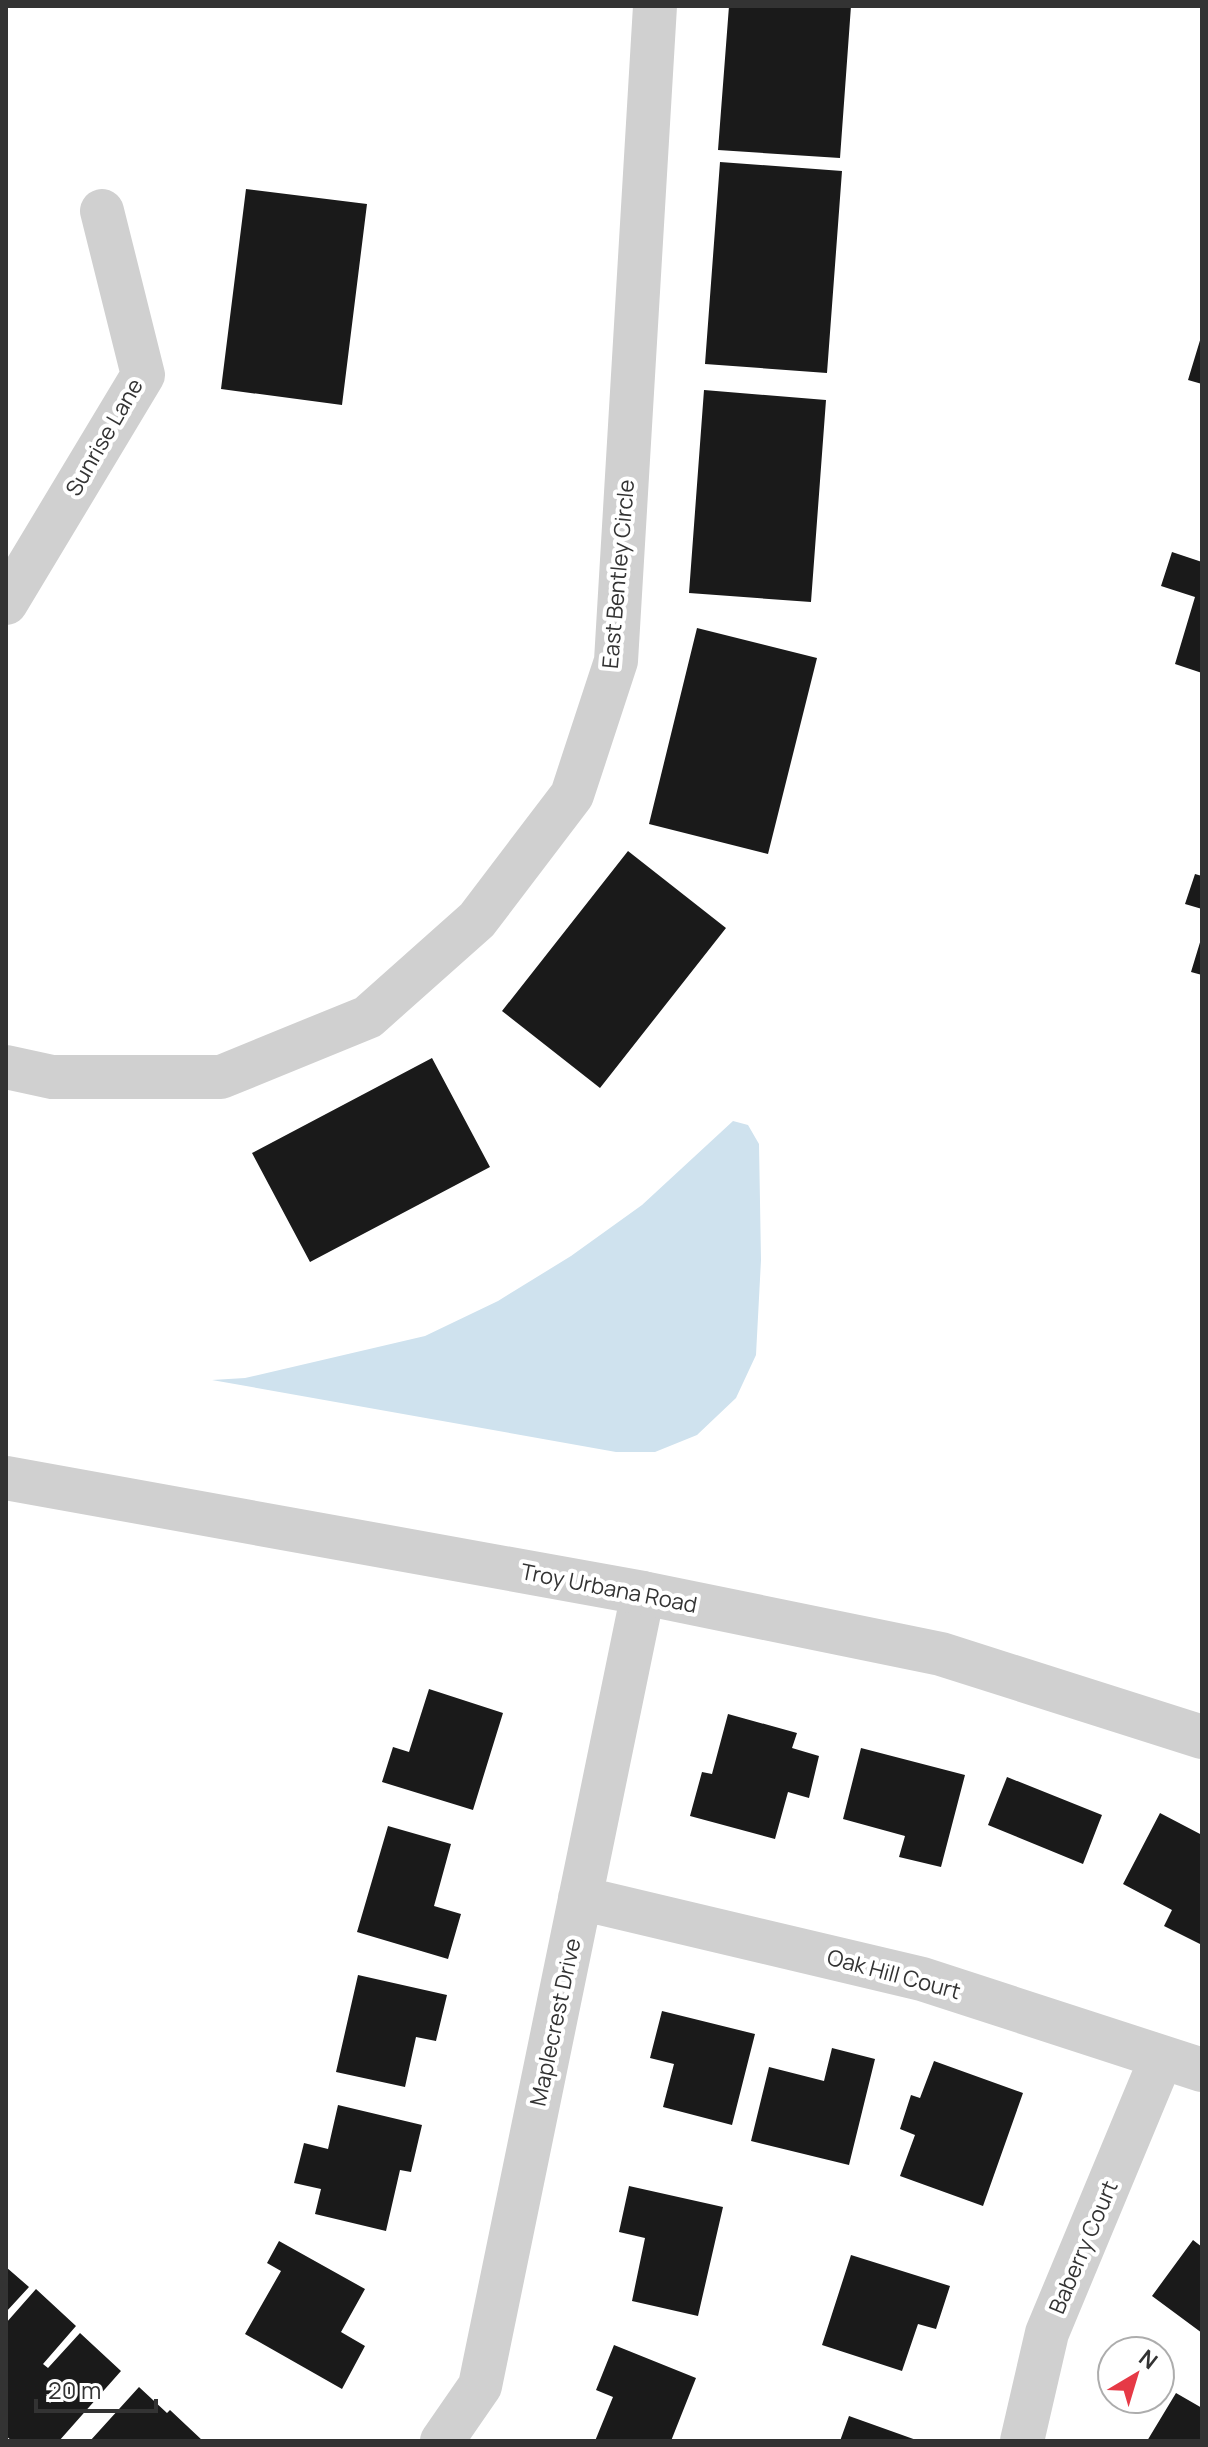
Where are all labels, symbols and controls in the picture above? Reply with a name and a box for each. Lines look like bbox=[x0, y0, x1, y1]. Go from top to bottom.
street label: Sunrise Lane bbox=[58, 373, 150, 501]
street label: East Bentley Circle bbox=[595, 478, 641, 670]
street label: Troy Urbana Road bbox=[518, 1556, 700, 1620]
street label: Maplecrest Drive bbox=[523, 1935, 587, 2109]
street label: Oak Hill Court bbox=[824, 1942, 964, 2006]
street label: Baberry Court bbox=[1041, 2176, 1125, 2318]
north arrow bbox=[1096, 2335, 1176, 2415]
text: N bbox=[1133, 2343, 1164, 2376]
scale bar bbox=[36, 2363, 156, 2413]
text: 20 m bbox=[48, 2373, 101, 2406]

